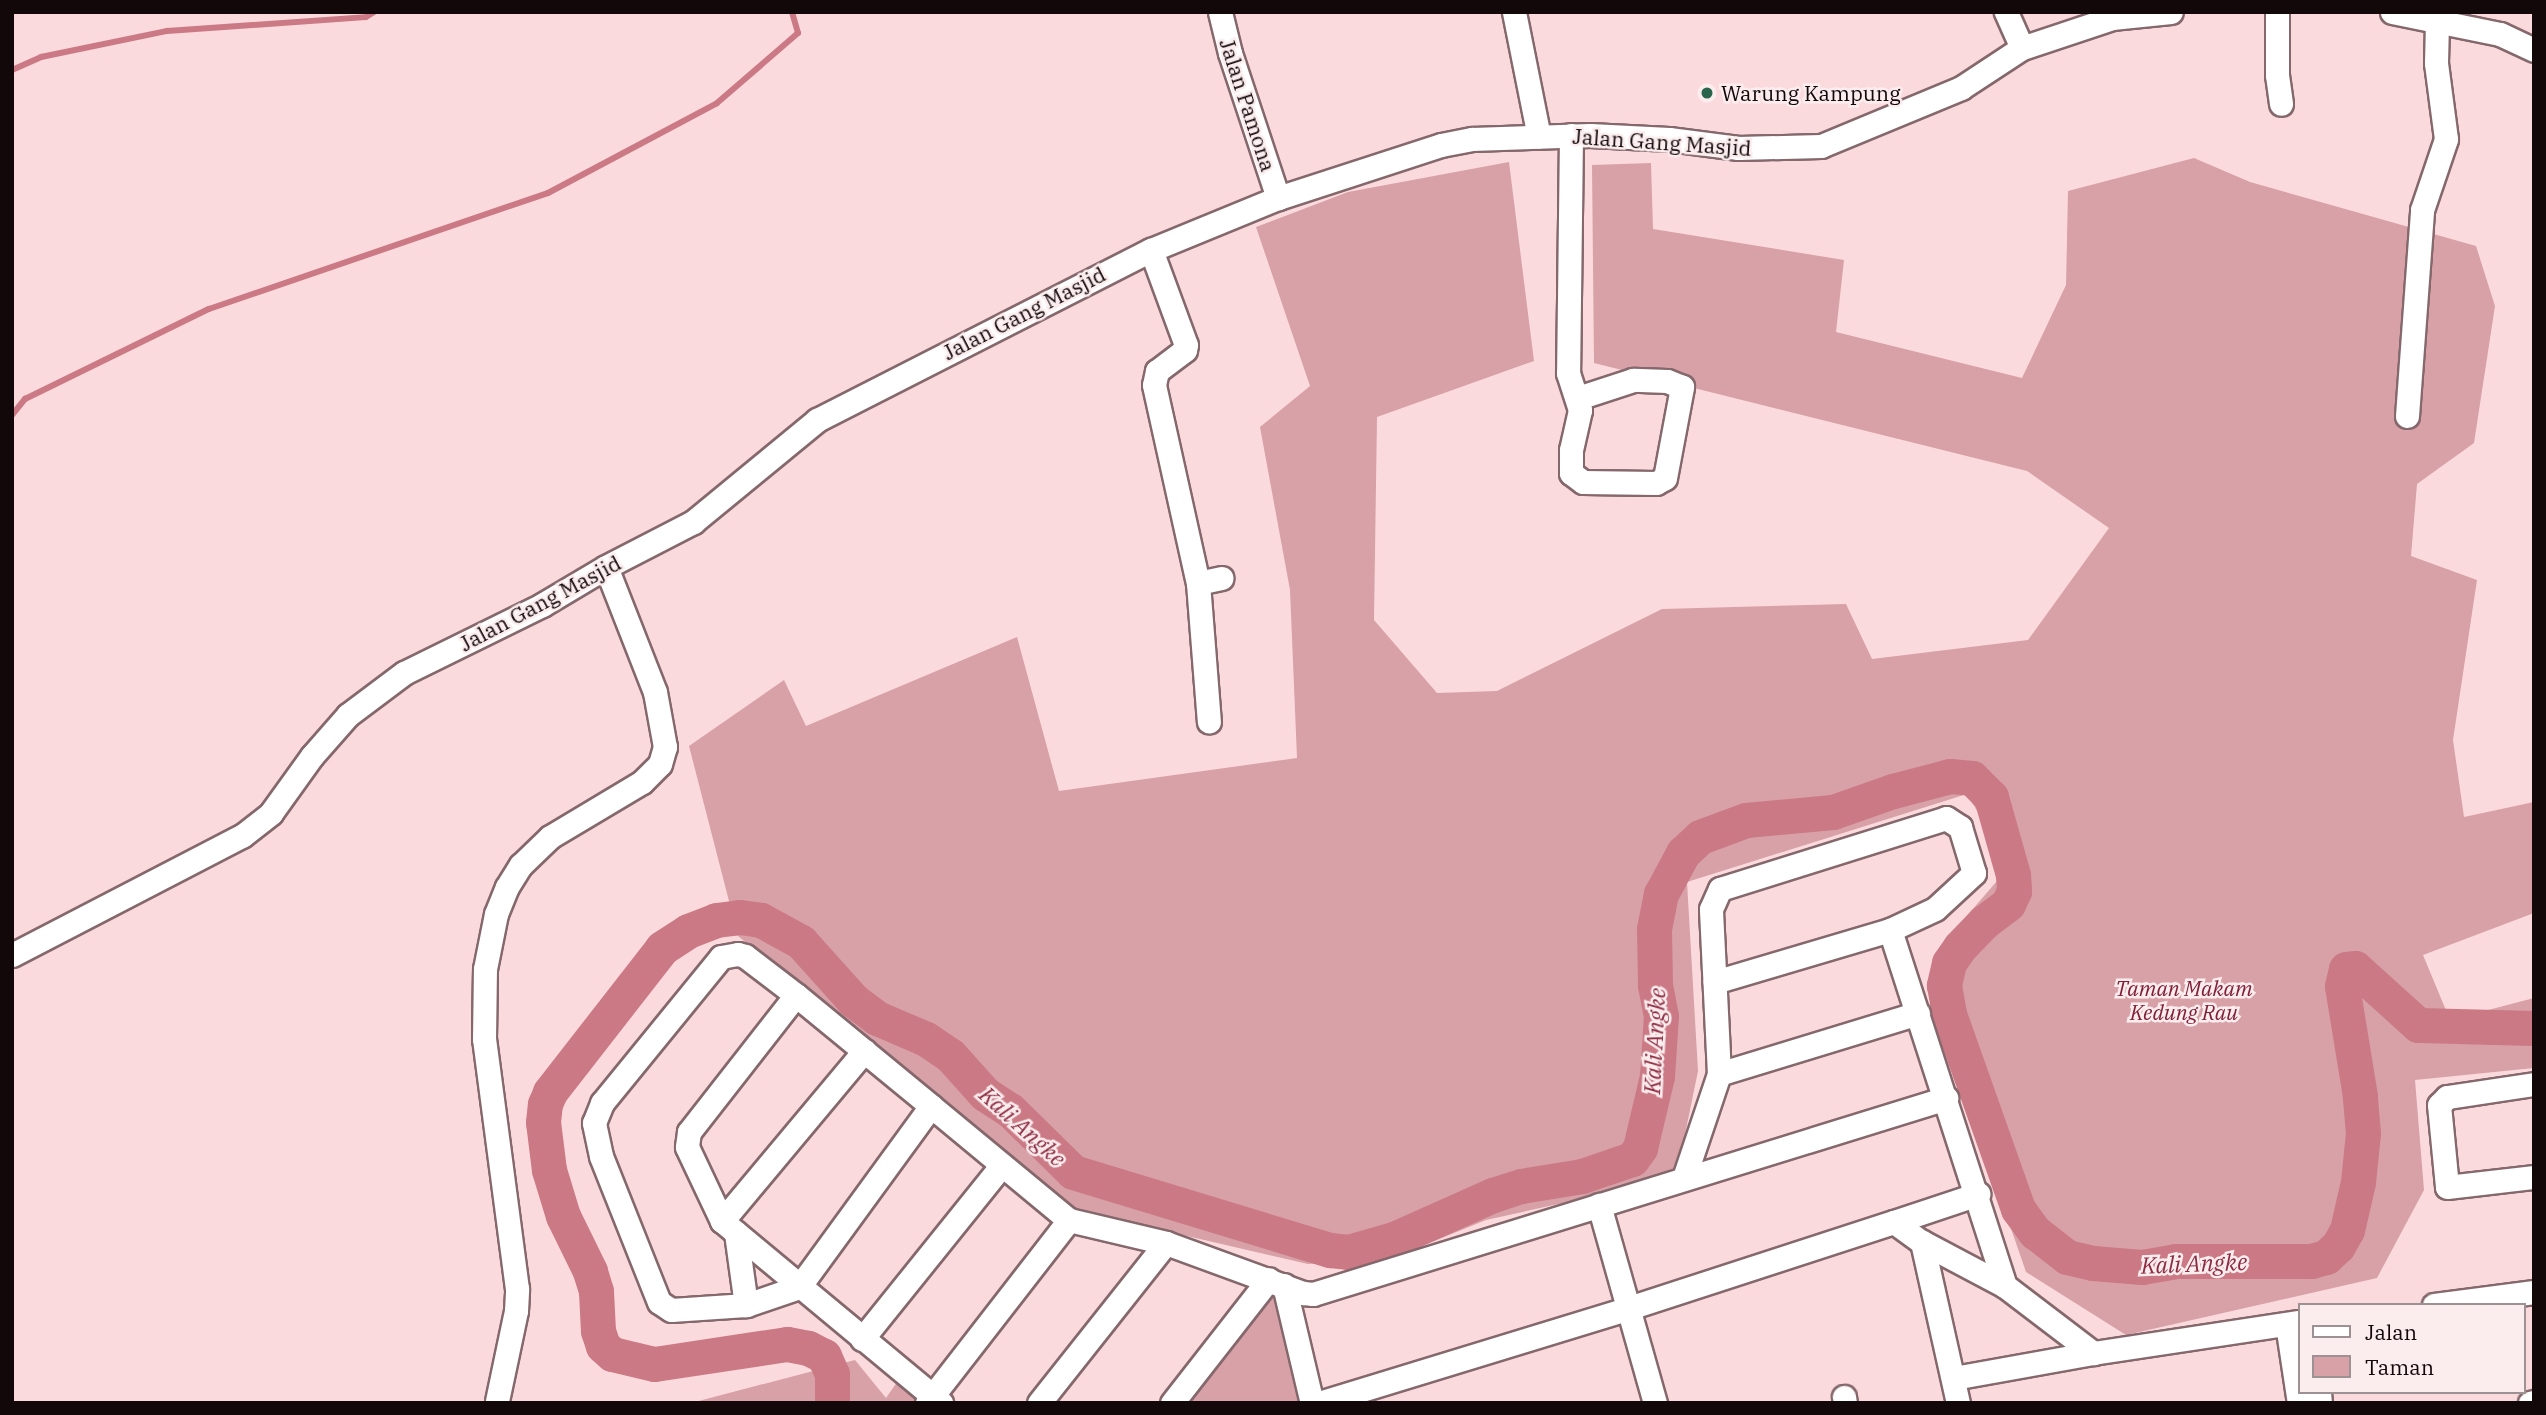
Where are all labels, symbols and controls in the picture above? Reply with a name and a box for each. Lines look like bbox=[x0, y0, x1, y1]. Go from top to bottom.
street label: Jalan Pamona bbox=[1215, 35, 1281, 175]
place label: Warung Kampung bbox=[1721, 80, 1901, 106]
marker: Warung Kampung bbox=[1699, 85, 1715, 101]
street label: Jalan Gang Masjid bbox=[1572, 123, 1752, 161]
street label: Jalan Gang Masjid bbox=[938, 261, 1110, 365]
street label: Jalan Gang Masjid bbox=[455, 550, 625, 656]
park label: Taman Makam Kedung Rau bbox=[2115, 975, 2253, 1025]
water label: Kali Angke bbox=[1637, 987, 1671, 1095]
water label: Kali Angke bbox=[974, 1080, 1072, 1172]
water label: Kali Angke bbox=[2140, 1247, 2248, 1279]
legend bbox=[2298, 1303, 2525, 1394]
text: Jalan bbox=[2365, 1318, 2417, 1346]
text: Taman bbox=[2365, 1353, 2434, 1381]

